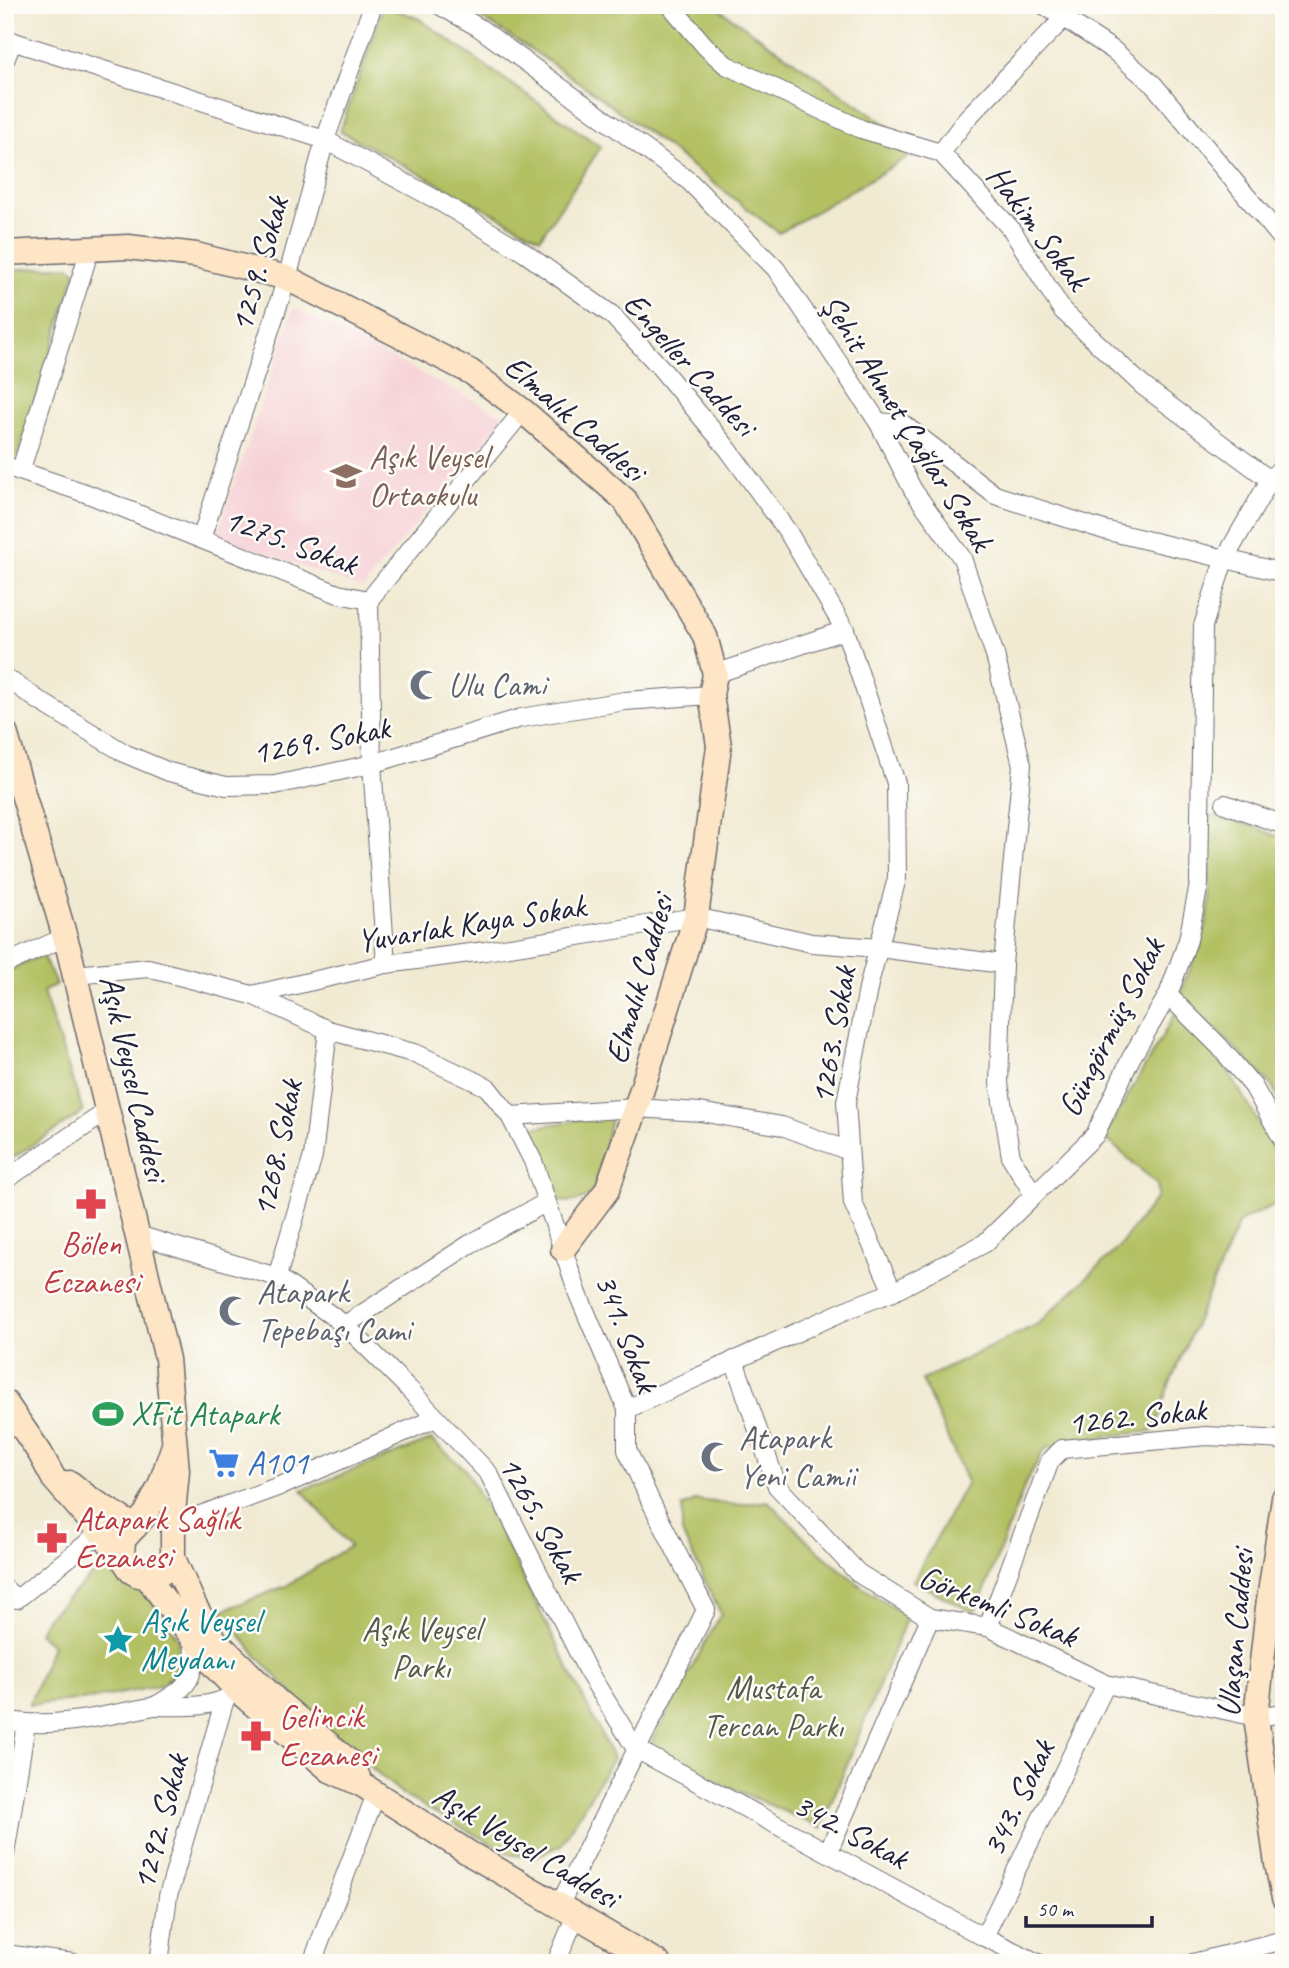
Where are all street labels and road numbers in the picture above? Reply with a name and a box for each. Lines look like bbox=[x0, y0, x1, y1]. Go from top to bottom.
street label: Hakim Sokak bbox=[977, 156, 1100, 300]
street label: 1259. Sokak bbox=[220, 190, 299, 336]
street label: Engeller Caddesi bbox=[614, 283, 768, 448]
street label: Şehit Ahmet Çağlar Sokak bbox=[811, 286, 1004, 560]
street label: Elmalık Caddesi bbox=[496, 345, 657, 493]
street label: 1275. Sokak bbox=[219, 498, 365, 585]
street label: 1269. Sokak bbox=[249, 706, 395, 774]
street label: Yuvarlak Kaya Sokak bbox=[354, 884, 591, 962]
street label: Elmalık Caddesi bbox=[595, 886, 684, 1068]
street label: Güngörmüş Sokak bbox=[1048, 929, 1175, 1123]
street label: 1263. Sokak bbox=[800, 961, 866, 1107]
street label: Aşık Veysel Caddesi bbox=[90, 971, 179, 1189]
street label: 1268. Sokak bbox=[242, 1074, 312, 1220]
street label: 341. Sokak bbox=[585, 1268, 669, 1400]
street label: 1262. Sokak bbox=[1066, 1388, 1210, 1444]
street label: 1265. Sokak bbox=[489, 1448, 594, 1591]
street label: Ulaşan Caddesi bbox=[1207, 1544, 1264, 1719]
street label: Görkemli Sokak bbox=[913, 1555, 1085, 1657]
street label: 343. Sokak bbox=[972, 1731, 1065, 1863]
street label: 1292. Sokak bbox=[122, 1748, 199, 1894]
street label: Aşık Veysel Caddesi bbox=[425, 1774, 630, 1920]
street label: 342. Sokak bbox=[787, 1783, 917, 1880]

